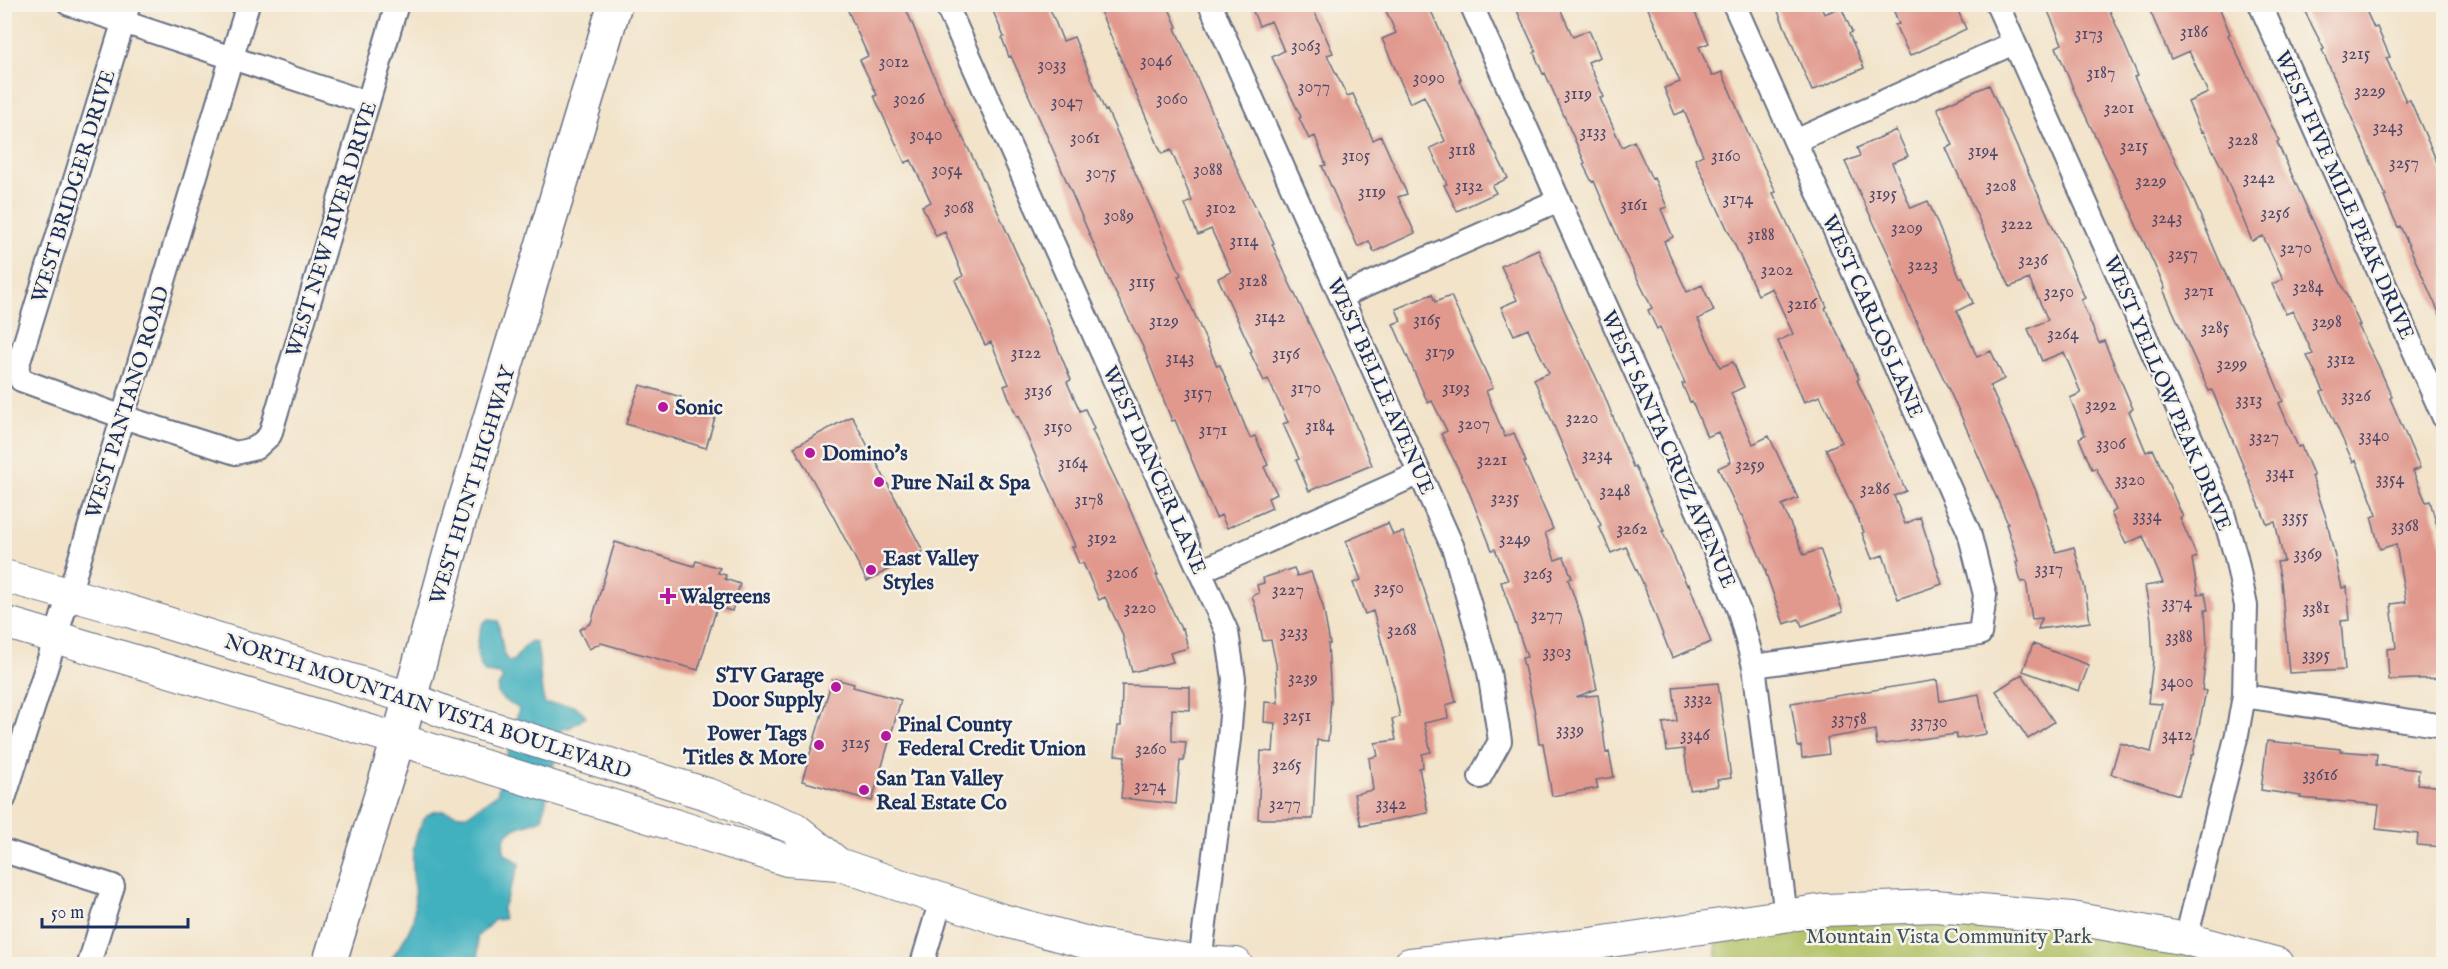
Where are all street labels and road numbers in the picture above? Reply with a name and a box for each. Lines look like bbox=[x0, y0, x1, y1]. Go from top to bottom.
street label: WEST FIVE MILE PEAK DRIVE bbox=[2267, 47, 2420, 344]
street label: WEST BRIDGER DRIVE bbox=[26, 67, 123, 306]
street label: WEST NEW RIVER DRIVE bbox=[281, 98, 384, 360]
street label: WEST CARLOS LANE bbox=[1815, 211, 1929, 422]
street label: WEST YELLOW PEAK DRIVE bbox=[2096, 252, 2237, 535]
street label: WEST BELLE AVENUE bbox=[1320, 274, 1440, 499]
street label: WEST PANTANO ROAD bbox=[80, 283, 177, 522]
street label: WEST SANTA CRUZ AVENUE bbox=[1594, 307, 1741, 593]
street label: WEST HUNT HIGHWAY bbox=[424, 361, 523, 608]
street label: WEST DANCER LANE bbox=[1095, 362, 1212, 579]
street label: NORTH MOUNTAIN VISTA BOULEVARD bbox=[220, 629, 635, 786]

